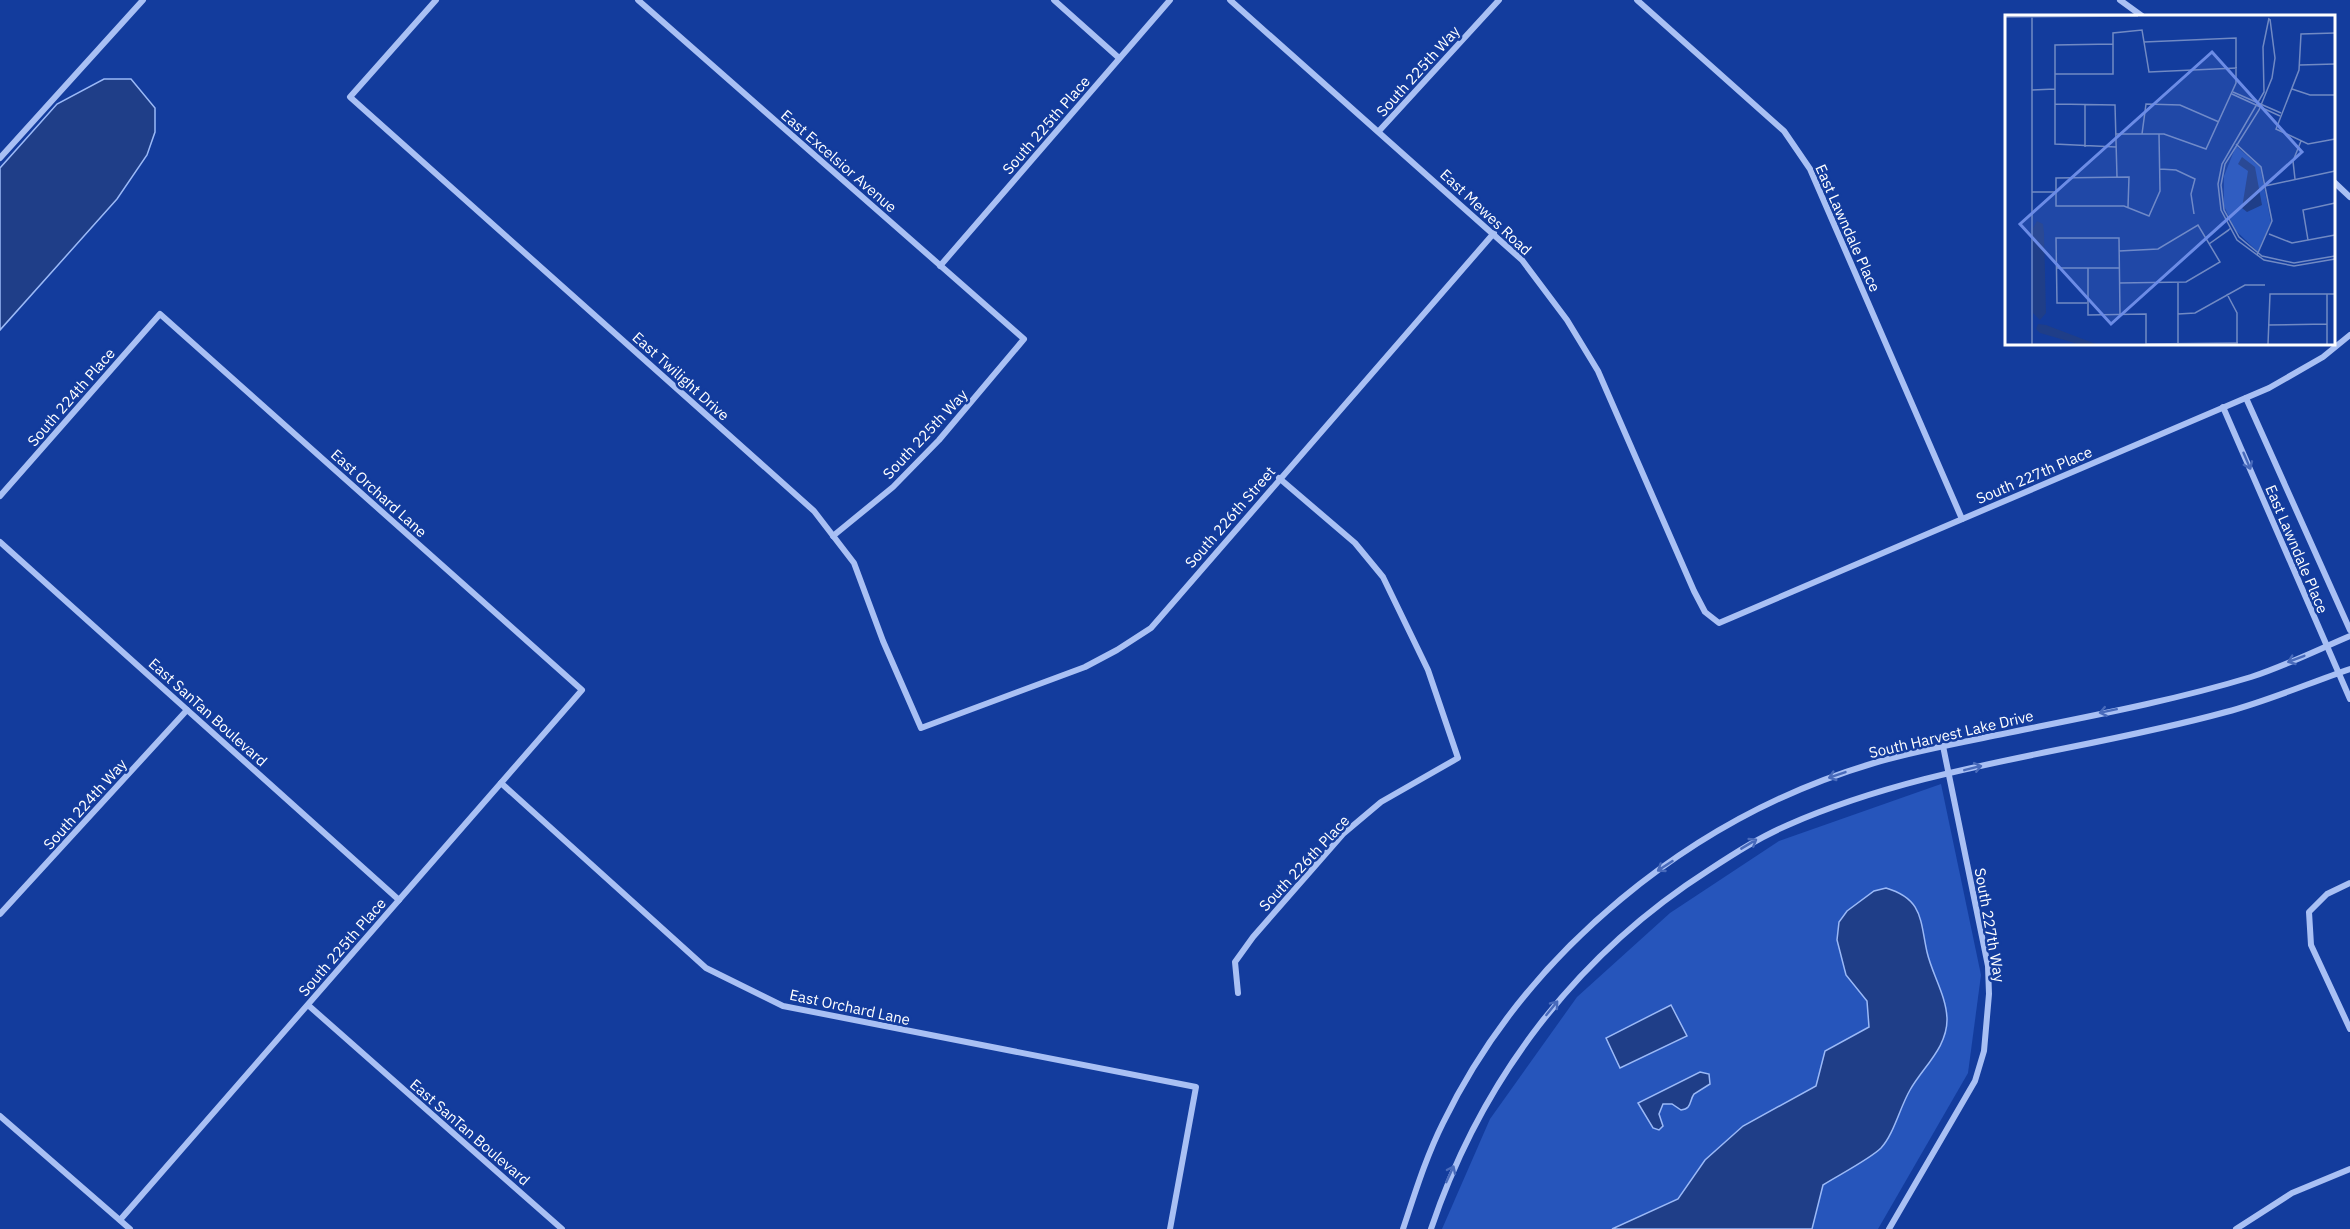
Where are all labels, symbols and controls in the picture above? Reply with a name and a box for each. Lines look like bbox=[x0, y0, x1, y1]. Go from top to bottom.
inset map bbox=[2005, 15, 2335, 345]
street label: South 225th Way bbox=[1372, 21, 1464, 120]
street label: South 225th Place bbox=[998, 72, 1094, 178]
street label: East Excelsior Avenue bbox=[777, 106, 901, 216]
street label: East Lawndale Place bbox=[1811, 161, 1885, 295]
street label: East Mewes Road bbox=[1436, 165, 1536, 259]
street label: East Twilight Drive bbox=[629, 327, 733, 425]
street label: South 224th Place bbox=[23, 344, 119, 450]
street label: South 225th Way bbox=[879, 385, 972, 483]
street label: South 227th Place bbox=[1973, 442, 2095, 508]
street label: East Orchard Lane bbox=[327, 445, 431, 541]
one-way arrow bbox=[2242, 451, 2253, 470]
street label: South 226th Street bbox=[1181, 462, 1279, 572]
street label: East Lawndale Place bbox=[2261, 482, 2333, 616]
street label: East SanTan Boulevard bbox=[145, 654, 271, 770]
one-way arrow bbox=[2287, 655, 2306, 666]
street label: South Harvest Lake Drive bbox=[1867, 706, 2035, 762]
one-way arrow bbox=[2099, 706, 2119, 717]
street label: South 224th Way bbox=[39, 754, 131, 853]
one-way arrow bbox=[1963, 762, 1982, 774]
one-way arrow bbox=[1828, 771, 1847, 782]
street label: South 226th Place bbox=[1255, 811, 1353, 915]
one-way arrow bbox=[1740, 838, 1757, 850]
one-way arrow bbox=[1657, 860, 1674, 872]
street label: South 227th Way bbox=[1971, 866, 2010, 984]
street label: South 225th Place bbox=[294, 894, 390, 1000]
street label: East Orchard Lane bbox=[788, 985, 912, 1029]
one-way arrow bbox=[1546, 1000, 1559, 1016]
street label: East SanTan Boulevard bbox=[406, 1075, 534, 1189]
one-way arrow bbox=[1445, 1165, 1457, 1183]

